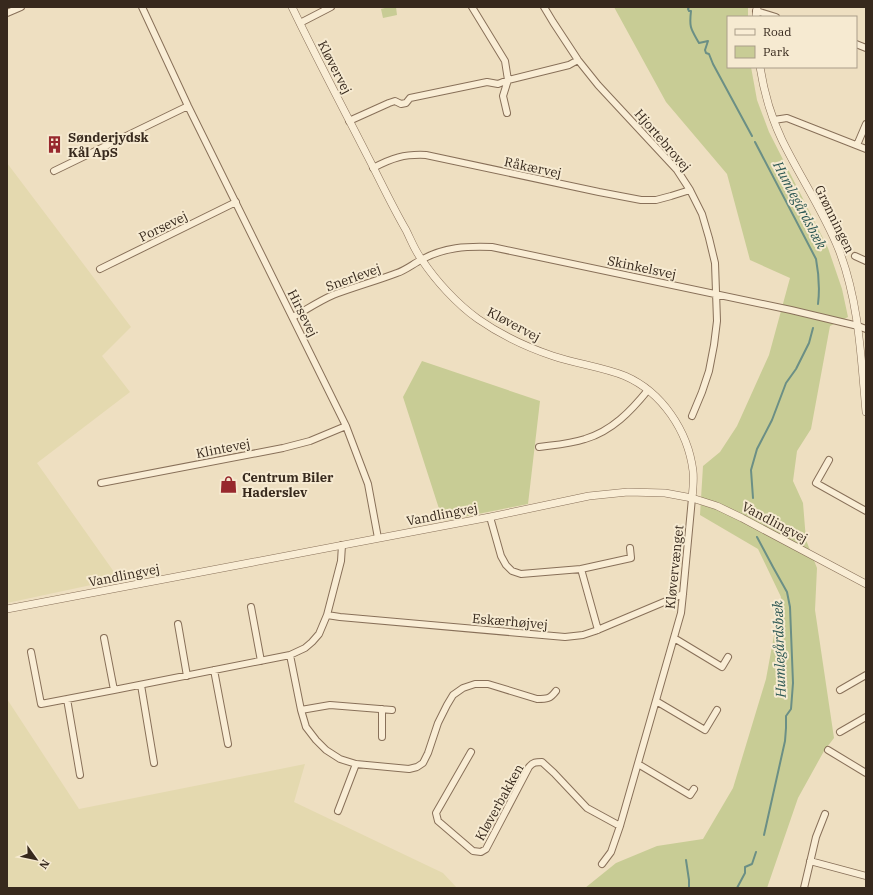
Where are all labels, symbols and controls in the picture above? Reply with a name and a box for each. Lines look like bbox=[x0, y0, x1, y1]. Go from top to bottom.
legend bbox=[727, 16, 857, 68]
text: Road bbox=[763, 24, 792, 39]
street label: Kløvervej bbox=[314, 38, 355, 97]
text: Park bbox=[763, 44, 789, 59]
street label: Hjortebrovej bbox=[631, 106, 694, 175]
place label: Sønderjydsk Kål ApS bbox=[68, 129, 150, 161]
building icon: Sønderjydsk Kål ApS bbox=[45, 134, 65, 154]
street label: Råkærvej bbox=[503, 153, 563, 182]
water label: Humlegårdsbæk bbox=[769, 157, 831, 253]
street label: Grønningen bbox=[811, 182, 858, 256]
street label: Porsevej bbox=[136, 207, 190, 245]
street label: Skinkelsvej bbox=[606, 252, 678, 283]
street label: Snerlevej bbox=[323, 260, 383, 295]
street label: Hirsevej bbox=[284, 287, 321, 340]
street label: Kløvervej bbox=[484, 303, 543, 346]
street label: Klintevej bbox=[195, 435, 252, 462]
place label: Centrum Biler Haderslev bbox=[242, 469, 334, 501]
shop icon: Centrum Biler Haderslev bbox=[219, 474, 239, 494]
street label: Vandlingvej bbox=[739, 498, 811, 547]
street label: Vandlingvej bbox=[405, 499, 479, 530]
street label: Kløvervænget bbox=[662, 524, 687, 610]
street label: Vandlingvej bbox=[87, 560, 161, 591]
water label: Humlegårdsbæk bbox=[768, 600, 790, 699]
street label: Eskærhøjvej bbox=[471, 610, 548, 633]
street label: Kløverbakken bbox=[471, 761, 528, 844]
north arrow bbox=[16, 839, 56, 879]
text: N bbox=[36, 857, 53, 872]

